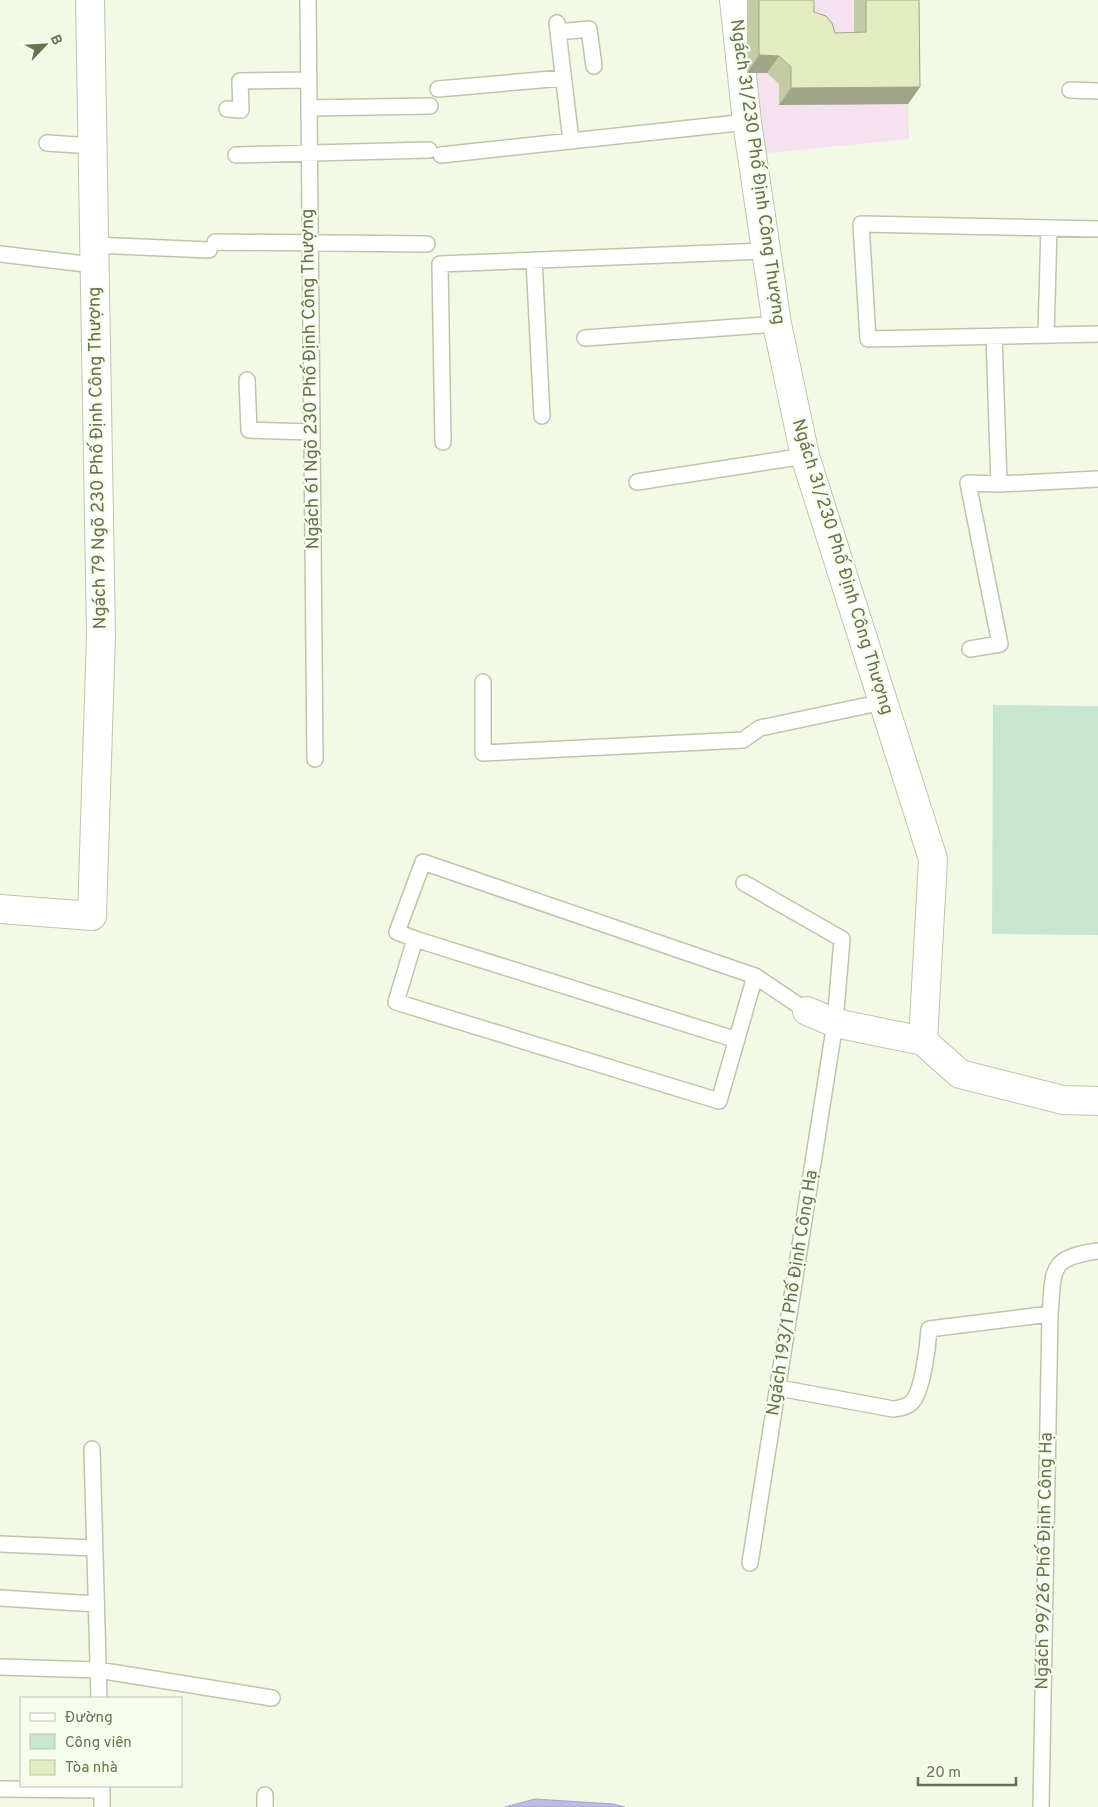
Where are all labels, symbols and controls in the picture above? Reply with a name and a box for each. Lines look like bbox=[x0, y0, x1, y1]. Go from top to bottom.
street label: Ngách 31/230 Phố Định Công Thượng bbox=[724, 18, 791, 326]
north arrow bbox=[20, 20, 70, 70]
text: B bbox=[46, 32, 65, 48]
street label: Ngách 61 Ngõ 230 Phố Định Công Thượng bbox=[296, 208, 325, 550]
street label: Ngách 79 Ngõ 230 Phố Định Công Thượng bbox=[83, 286, 112, 630]
street label: Ngách 31/230 Phố Định Công Thượng bbox=[786, 416, 899, 718]
street label: Ngách 193/1 Phố Định Công Hạ bbox=[761, 1168, 824, 1418]
street label: Ngách 99/26 Phố Định Công Hạ bbox=[1030, 1432, 1059, 1690]
legend bbox=[20, 1697, 182, 1787]
text: Đường bbox=[65, 1709, 113, 1728]
text: Công viên bbox=[65, 1734, 132, 1753]
scale bar bbox=[918, 1754, 1016, 1786]
text: Tòa nhà bbox=[65, 1759, 118, 1778]
text: 20 m bbox=[926, 1764, 961, 1783]

